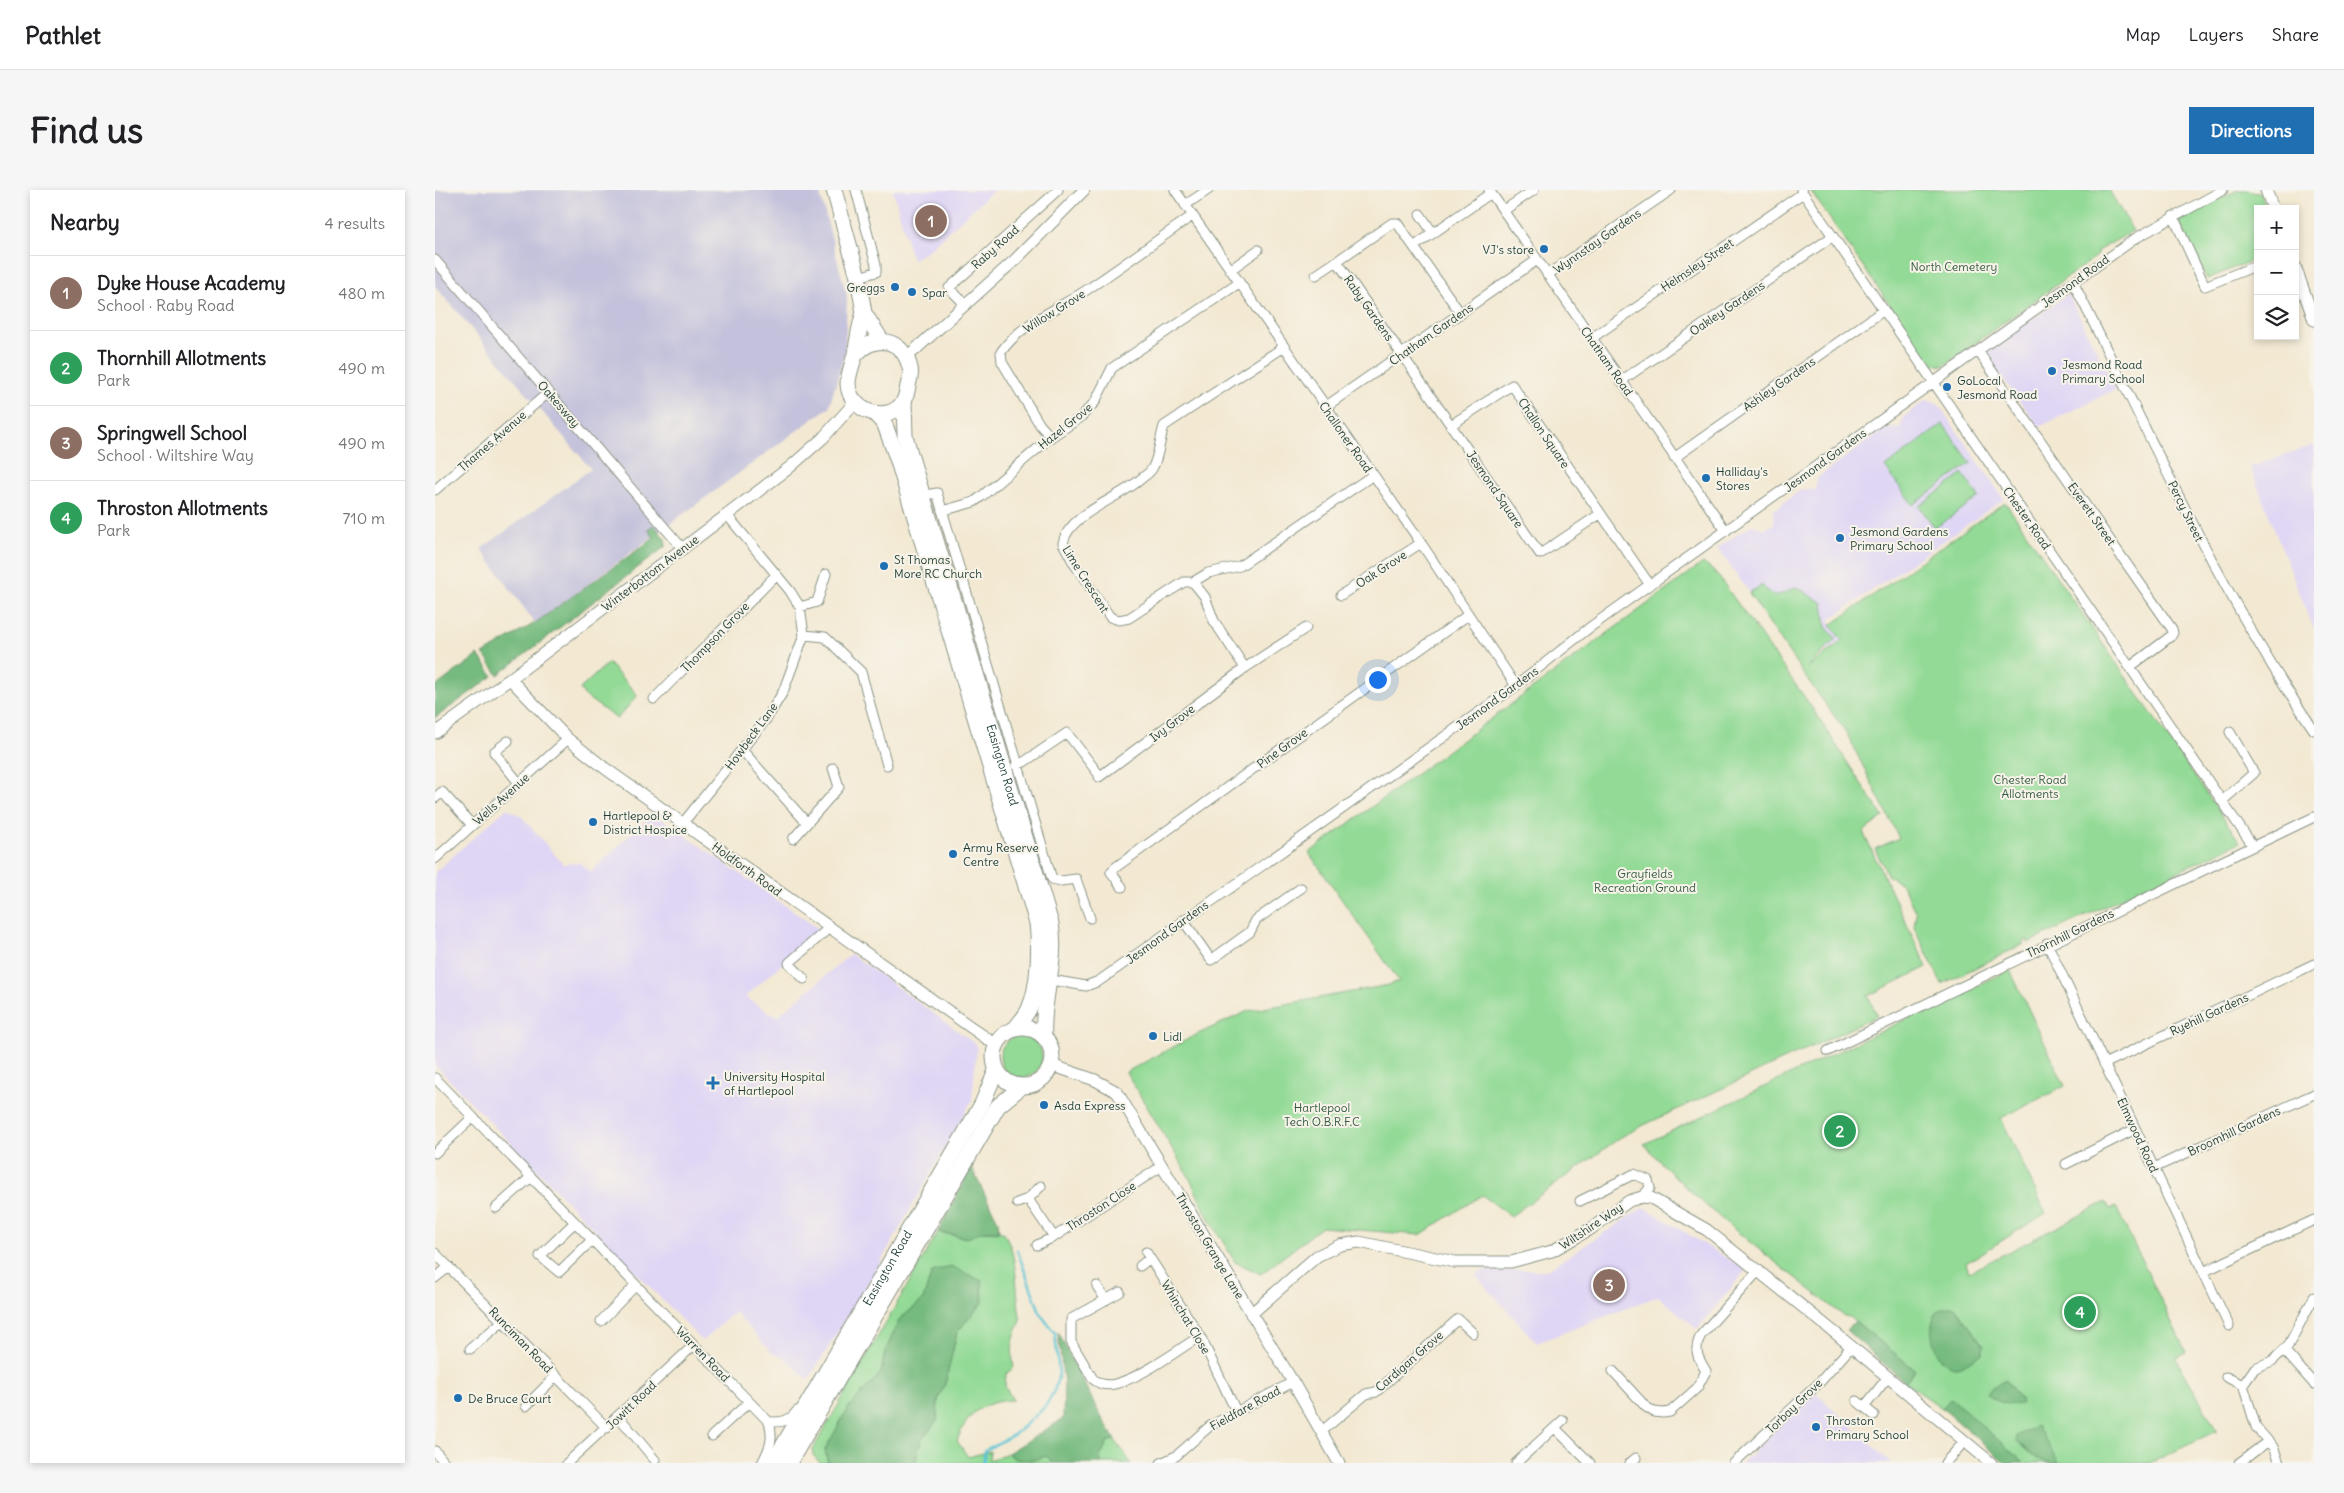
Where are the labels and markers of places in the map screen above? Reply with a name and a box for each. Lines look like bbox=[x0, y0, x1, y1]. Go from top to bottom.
pin: 1 bbox=[915, 202, 947, 240]
place label: VJ's store bbox=[1483, 242, 1534, 257]
marker: VJ's store bbox=[1538, 243, 1550, 255]
place label: Greggs bbox=[846, 280, 885, 295]
marker: Greggs bbox=[889, 281, 901, 293]
place label: Spar bbox=[922, 285, 947, 300]
marker: Spar bbox=[906, 286, 918, 298]
place label: Jesmond Road Primary School bbox=[2062, 357, 2145, 386]
marker: Jesmond Road Primary School bbox=[2046, 365, 2058, 377]
place label: GoLocal Jesmond Road bbox=[1957, 373, 2037, 402]
marker: GoLocal Jesmond Road bbox=[1941, 381, 1953, 393]
place label: Halliday's Stores bbox=[1716, 464, 1768, 493]
marker: Halliday's Stores bbox=[1700, 472, 1712, 484]
place label: Jesmond Gardens Primary School bbox=[1850, 524, 1948, 553]
marker: Jesmond Gardens Primary School bbox=[1834, 532, 1846, 544]
place label: St Thomas More RC Church bbox=[894, 552, 982, 581]
marker: St Thomas More RC Church bbox=[878, 560, 890, 572]
place label: Hartlepool & District Hospice bbox=[603, 808, 687, 837]
marker: Hartlepool & District Hospice bbox=[587, 816, 599, 828]
place label: Army Reserve Centre bbox=[963, 840, 1039, 869]
marker: Army Reserve Centre bbox=[947, 848, 959, 860]
place label: Lidl bbox=[1163, 1029, 1182, 1044]
marker: Lidl bbox=[1147, 1030, 1159, 1042]
place label: University Hospital of Hartlepool bbox=[724, 1069, 825, 1098]
marker: University Hospital of Hartlepool bbox=[706, 1076, 720, 1090]
place label: Asda Express bbox=[1054, 1098, 1126, 1113]
marker: Asda Express bbox=[1038, 1099, 1050, 1111]
pin: 2 bbox=[1824, 1112, 1856, 1150]
pin: 3 bbox=[1593, 1266, 1625, 1304]
pin: 4 bbox=[2064, 1293, 2096, 1331]
place label: De Bruce Court bbox=[468, 1391, 551, 1406]
marker: De Bruce Court bbox=[452, 1392, 464, 1404]
place label: Throston Primary School bbox=[1826, 1413, 1909, 1442]
marker: Throston Primary School bbox=[1810, 1421, 1822, 1433]

